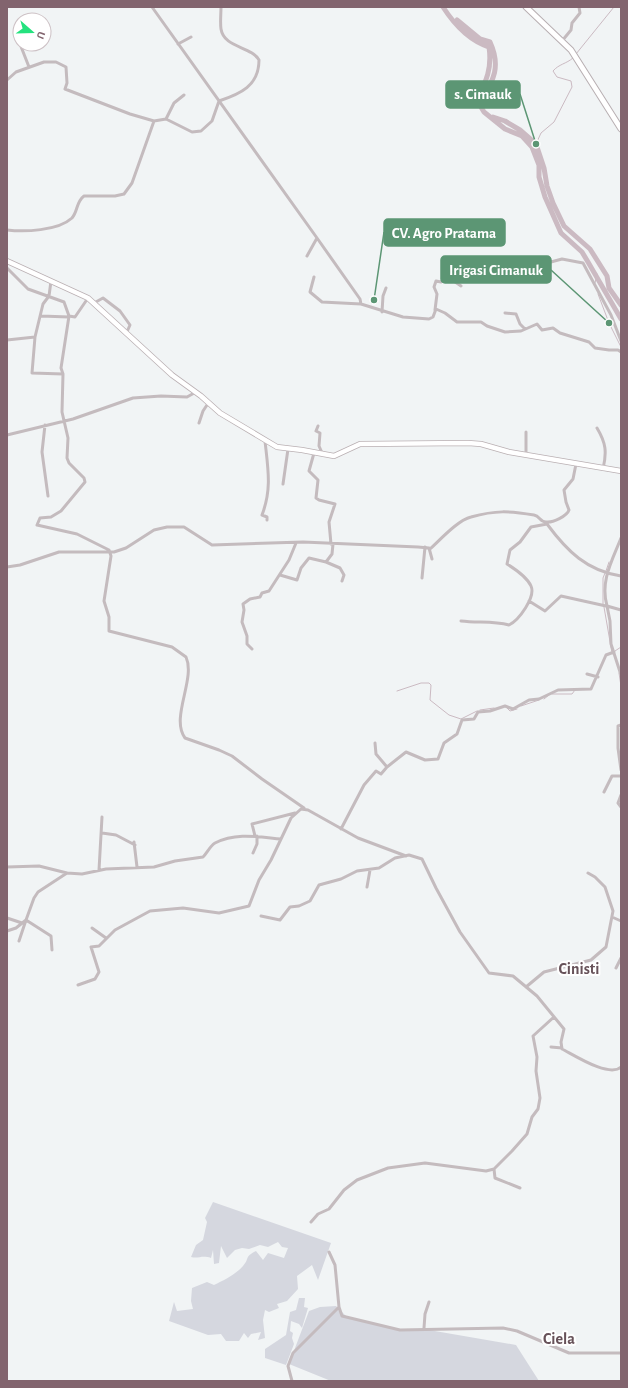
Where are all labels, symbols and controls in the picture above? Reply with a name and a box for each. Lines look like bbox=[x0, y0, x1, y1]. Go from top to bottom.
north arrow bbox=[12, 12, 52, 52]
text: U bbox=[35, 30, 47, 40]
callout: s. Cimauk bbox=[446, 81, 520, 108]
text: s. Cimauk bbox=[454, 87, 512, 102]
callout: CV. Agro Pratama bbox=[384, 219, 505, 246]
text: CV. Agro Pratama bbox=[392, 226, 496, 241]
callout: Irigasi Cimanuk bbox=[441, 256, 551, 283]
text: Irigasi Cimanuk bbox=[449, 263, 544, 278]
district label: Cinisti bbox=[559, 961, 599, 977]
district label: Ciela bbox=[543, 1331, 575, 1347]

